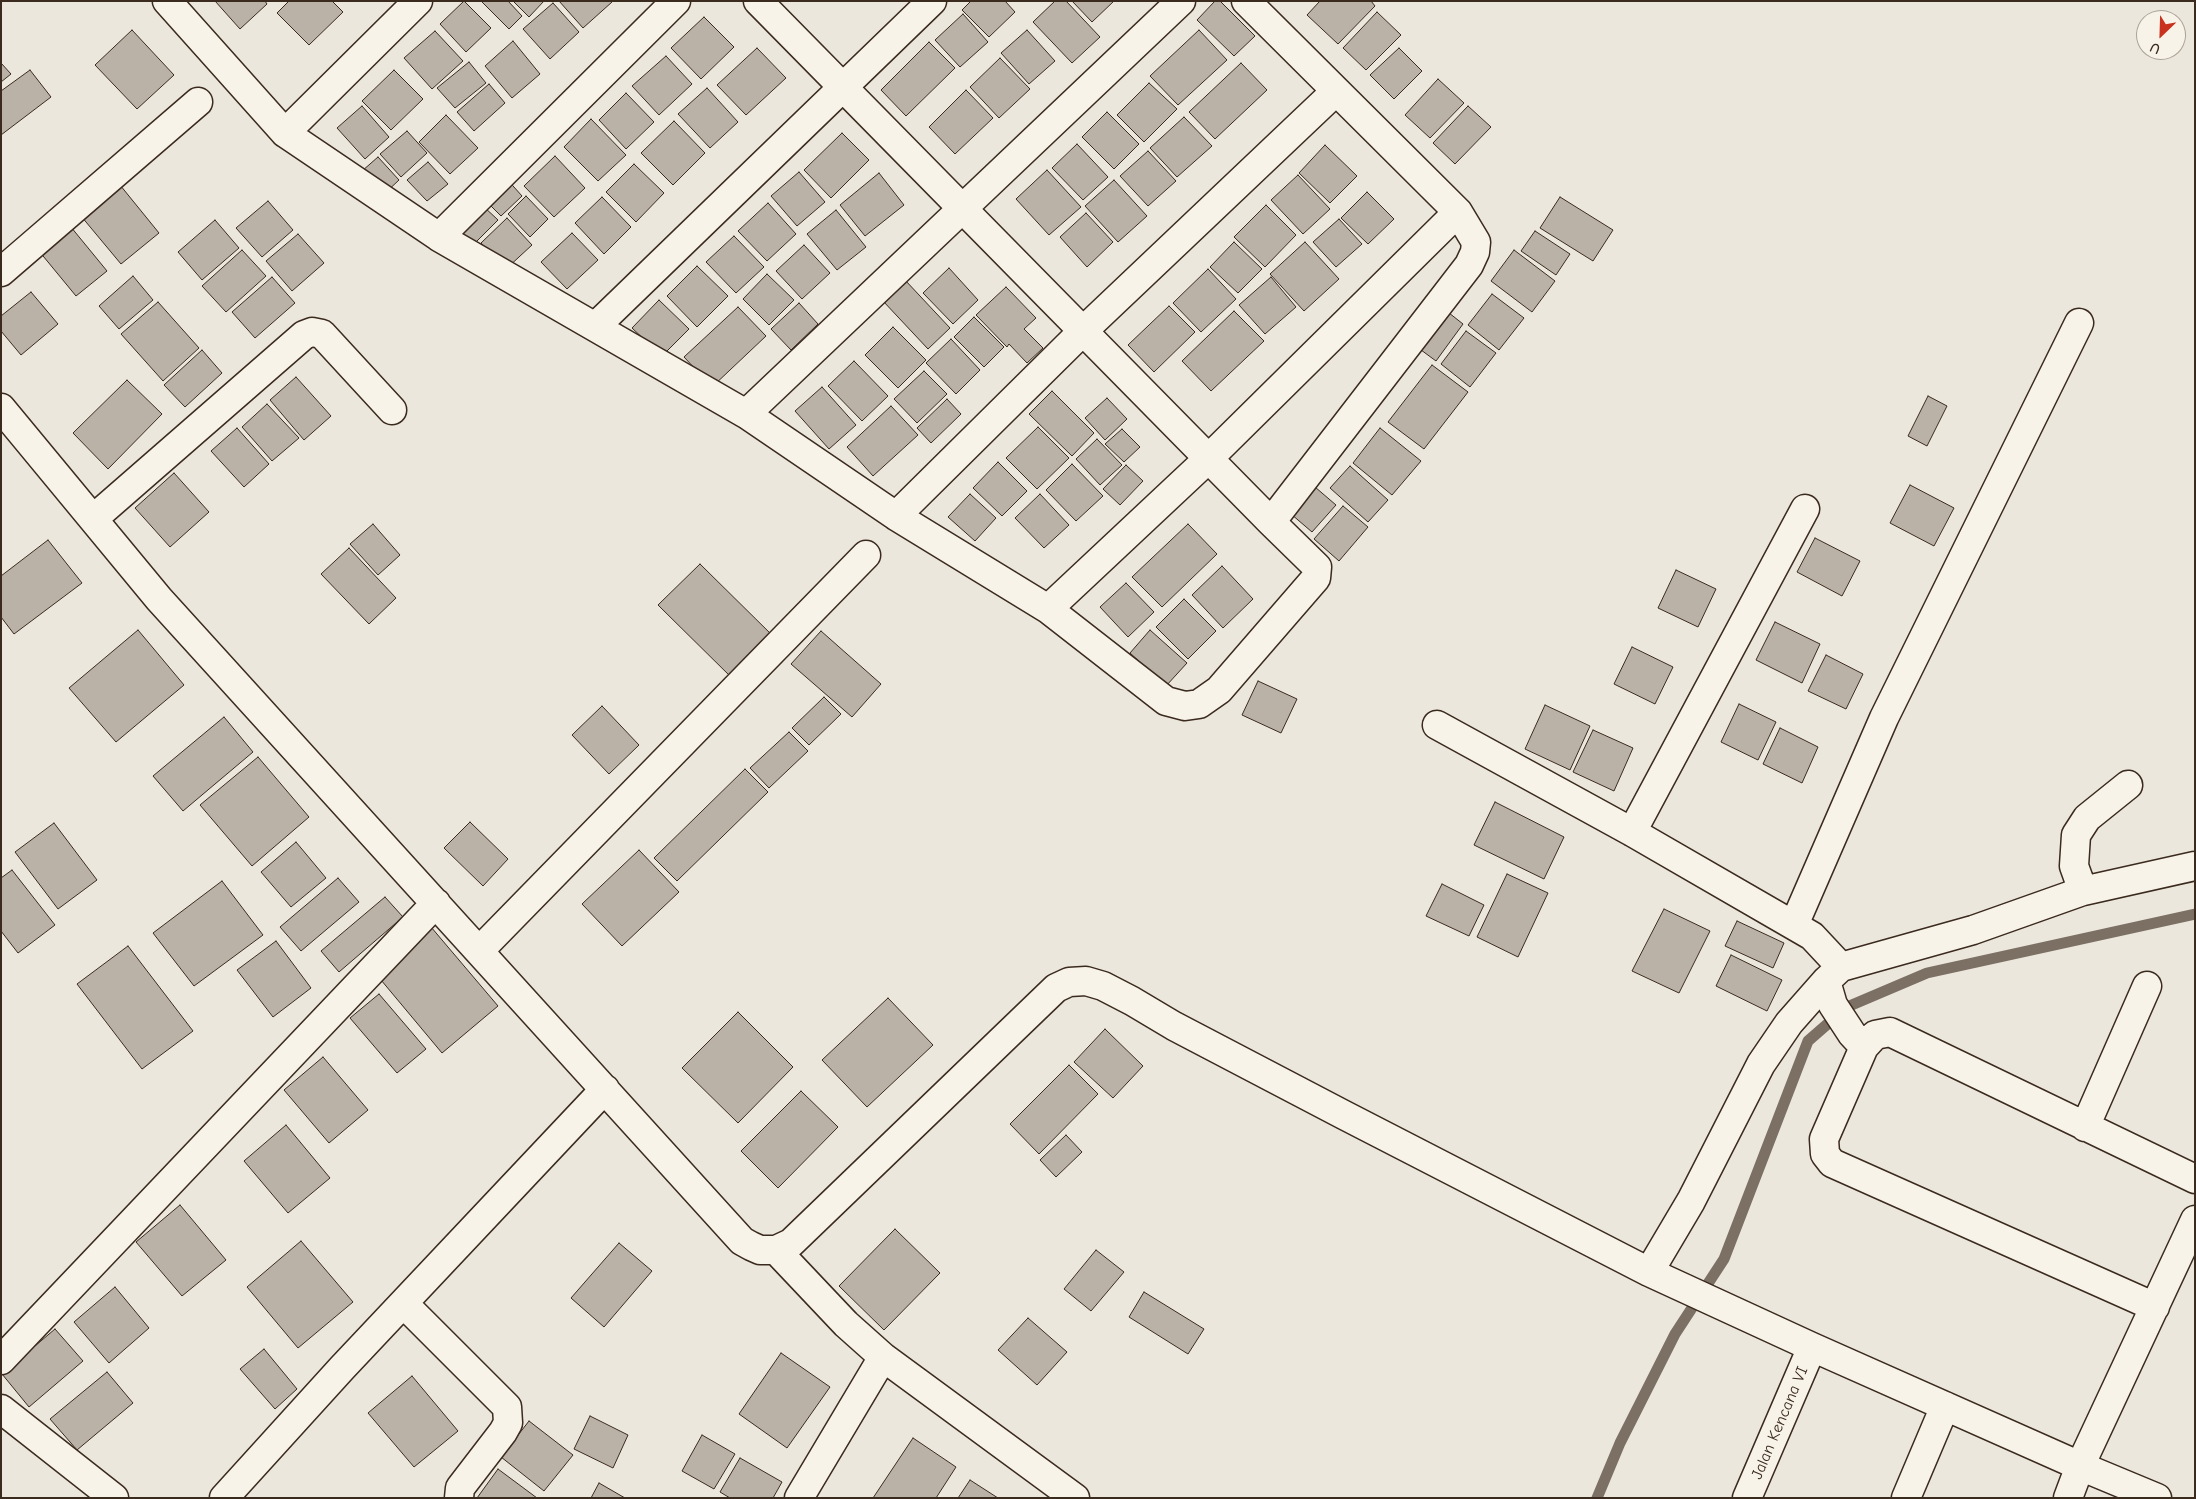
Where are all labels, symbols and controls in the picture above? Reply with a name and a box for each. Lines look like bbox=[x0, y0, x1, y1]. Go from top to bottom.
north arrow bbox=[2136, 10, 2186, 60]
text: U bbox=[2147, 39, 2163, 58]
street label: Jalan Kencana VI bbox=[1748, 1364, 1812, 1482]

